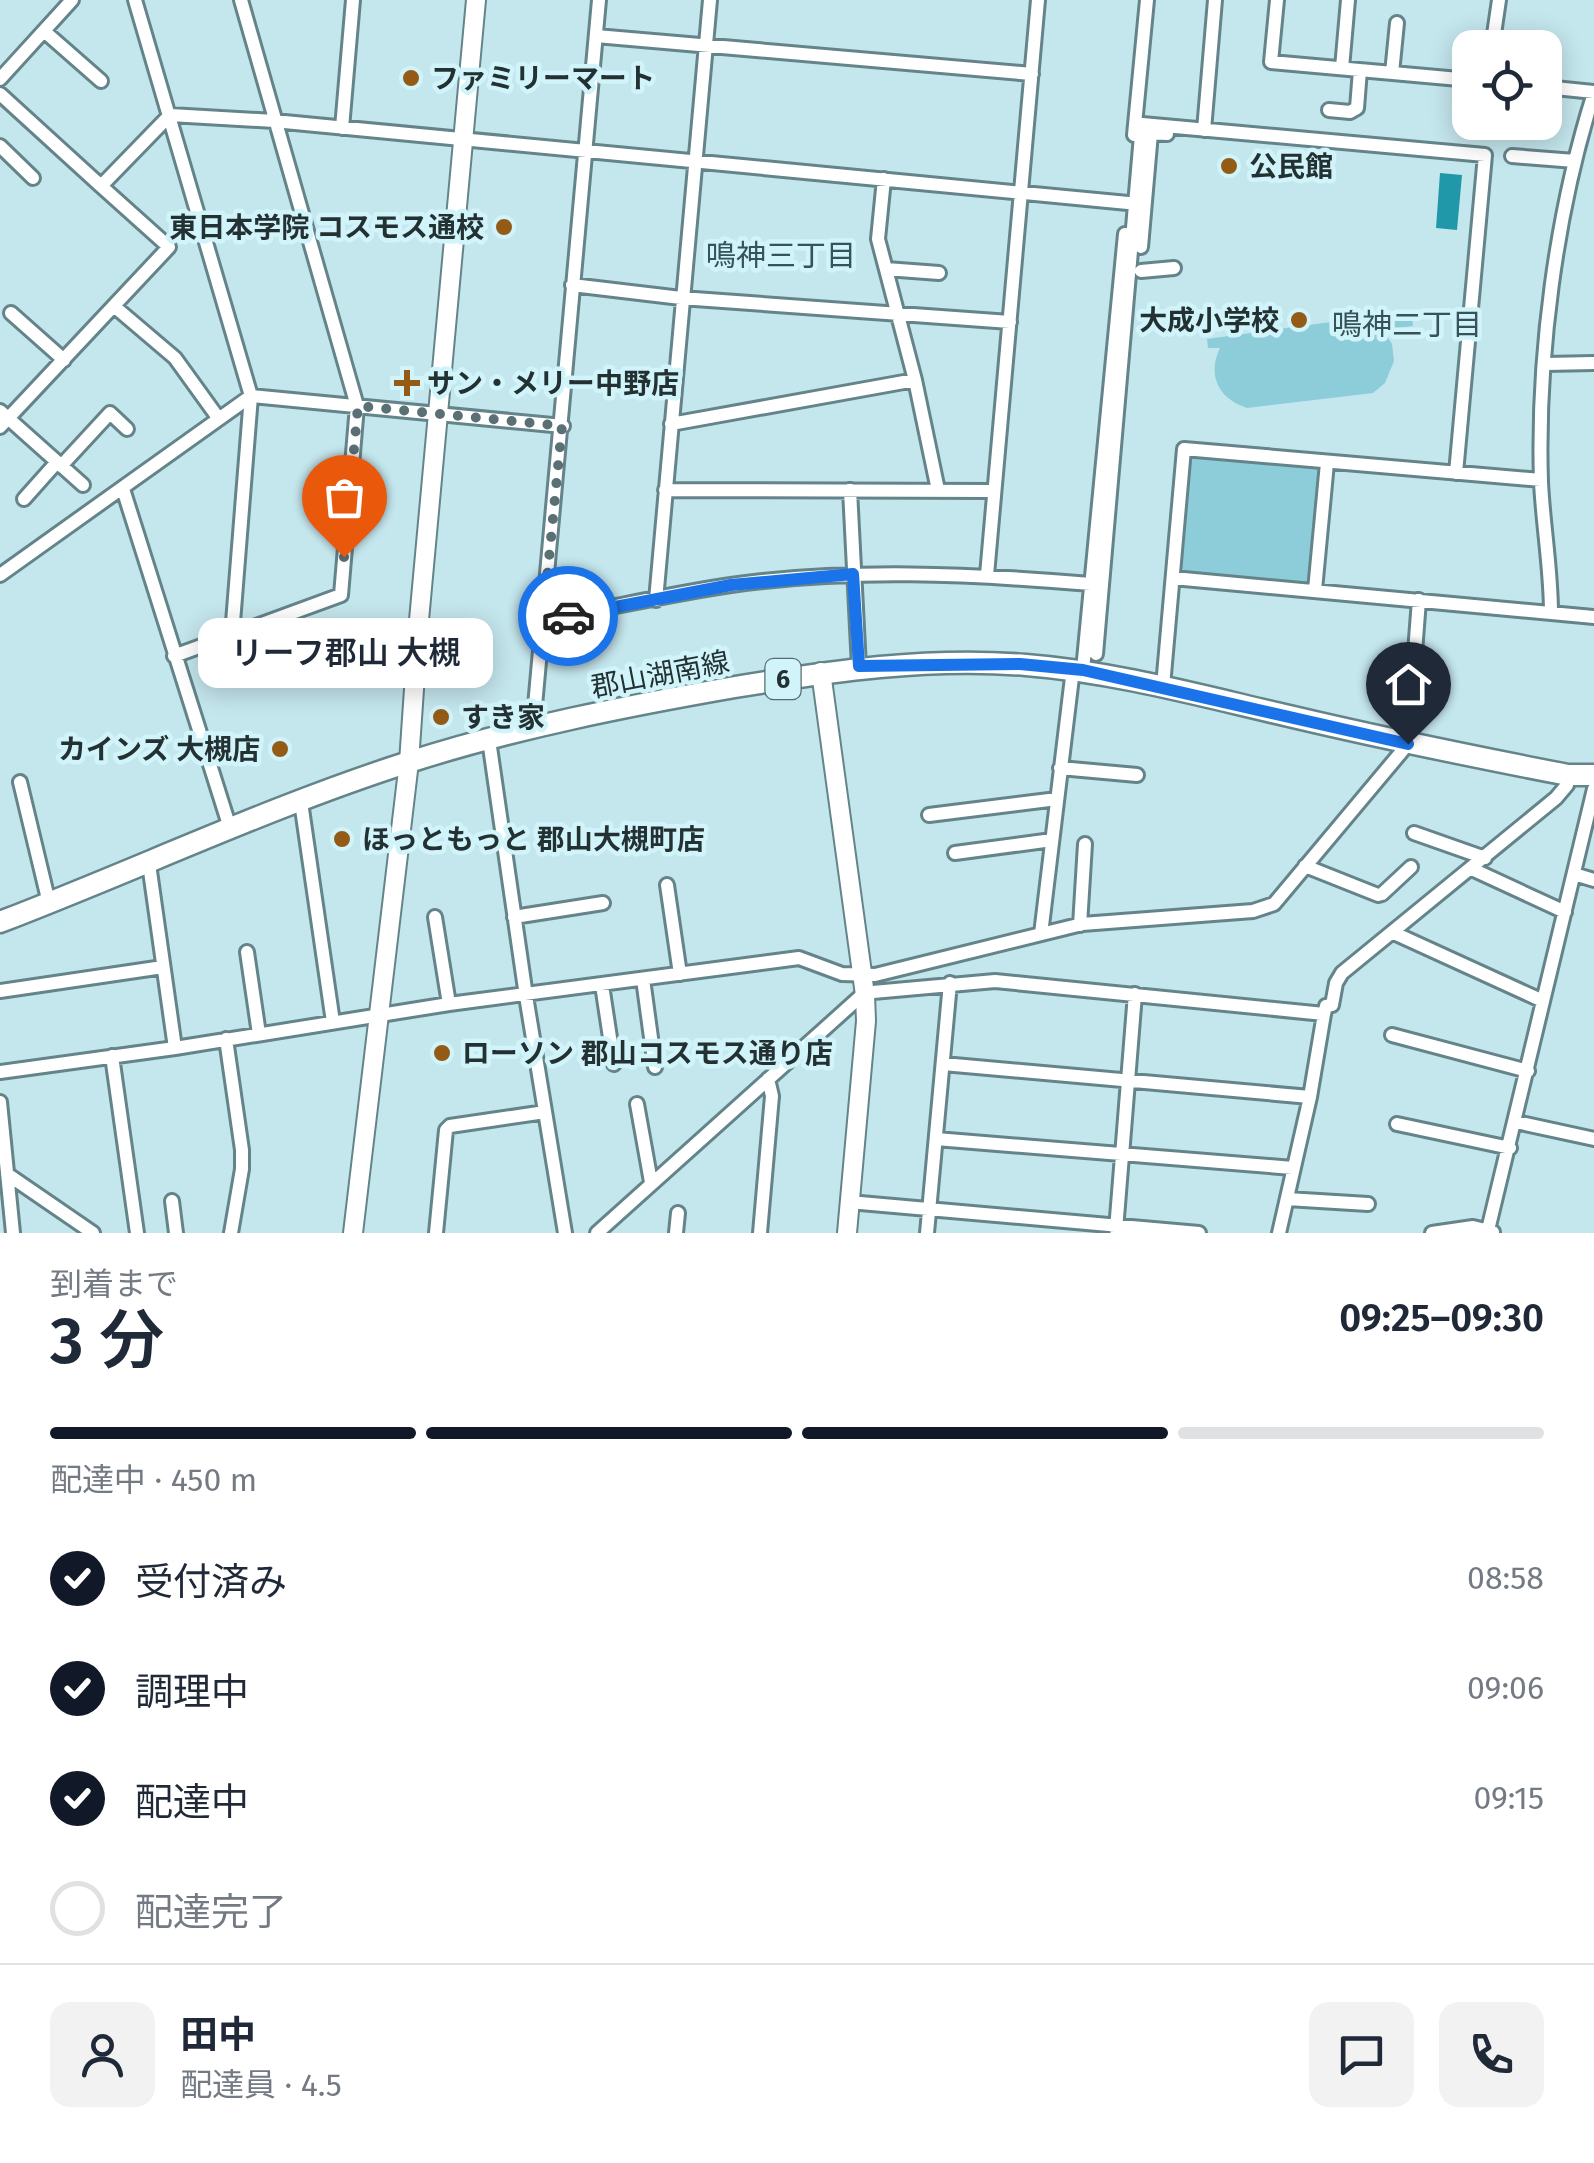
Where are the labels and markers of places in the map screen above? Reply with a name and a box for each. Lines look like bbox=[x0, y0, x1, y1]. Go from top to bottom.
place label: ファミリーマート bbox=[431, 62, 655, 95]
marker: ファミリーマート bbox=[400, 67, 422, 89]
place label: 公民館 bbox=[1249, 150, 1333, 183]
marker: 公民館 bbox=[1218, 155, 1240, 177]
place label: 東日本学院 コスモス通校 bbox=[169, 211, 484, 244]
marker: 東日本学院 コスモス通校 bbox=[493, 216, 515, 238]
place label: 大成小学校 bbox=[1139, 304, 1279, 337]
marker: 大成小学校 bbox=[1288, 309, 1310, 331]
place label: サン・メリー中野店 bbox=[427, 367, 679, 400]
marker: サン・メリー中野店 bbox=[396, 372, 418, 394]
pin bbox=[302, 455, 387, 558]
callout: リーフ郡山 大槻 bbox=[196, 617, 492, 687]
pin bbox=[1366, 642, 1451, 745]
place label: すき家 bbox=[461, 701, 545, 734]
marker: すき家 bbox=[430, 706, 452, 728]
place label: カインズ 大槻店 bbox=[58, 733, 260, 766]
marker: カインズ 大槻店 bbox=[269, 738, 291, 760]
place label: ほっともっと 郡山大槻町店 bbox=[362, 823, 705, 856]
marker: ほっともっと 郡山大槻町店 bbox=[331, 828, 353, 850]
place label: ローソン 郡山コスモス通り店 bbox=[462, 1037, 833, 1070]
marker: ローソン 郡山コスモス通り店 bbox=[431, 1042, 453, 1064]

